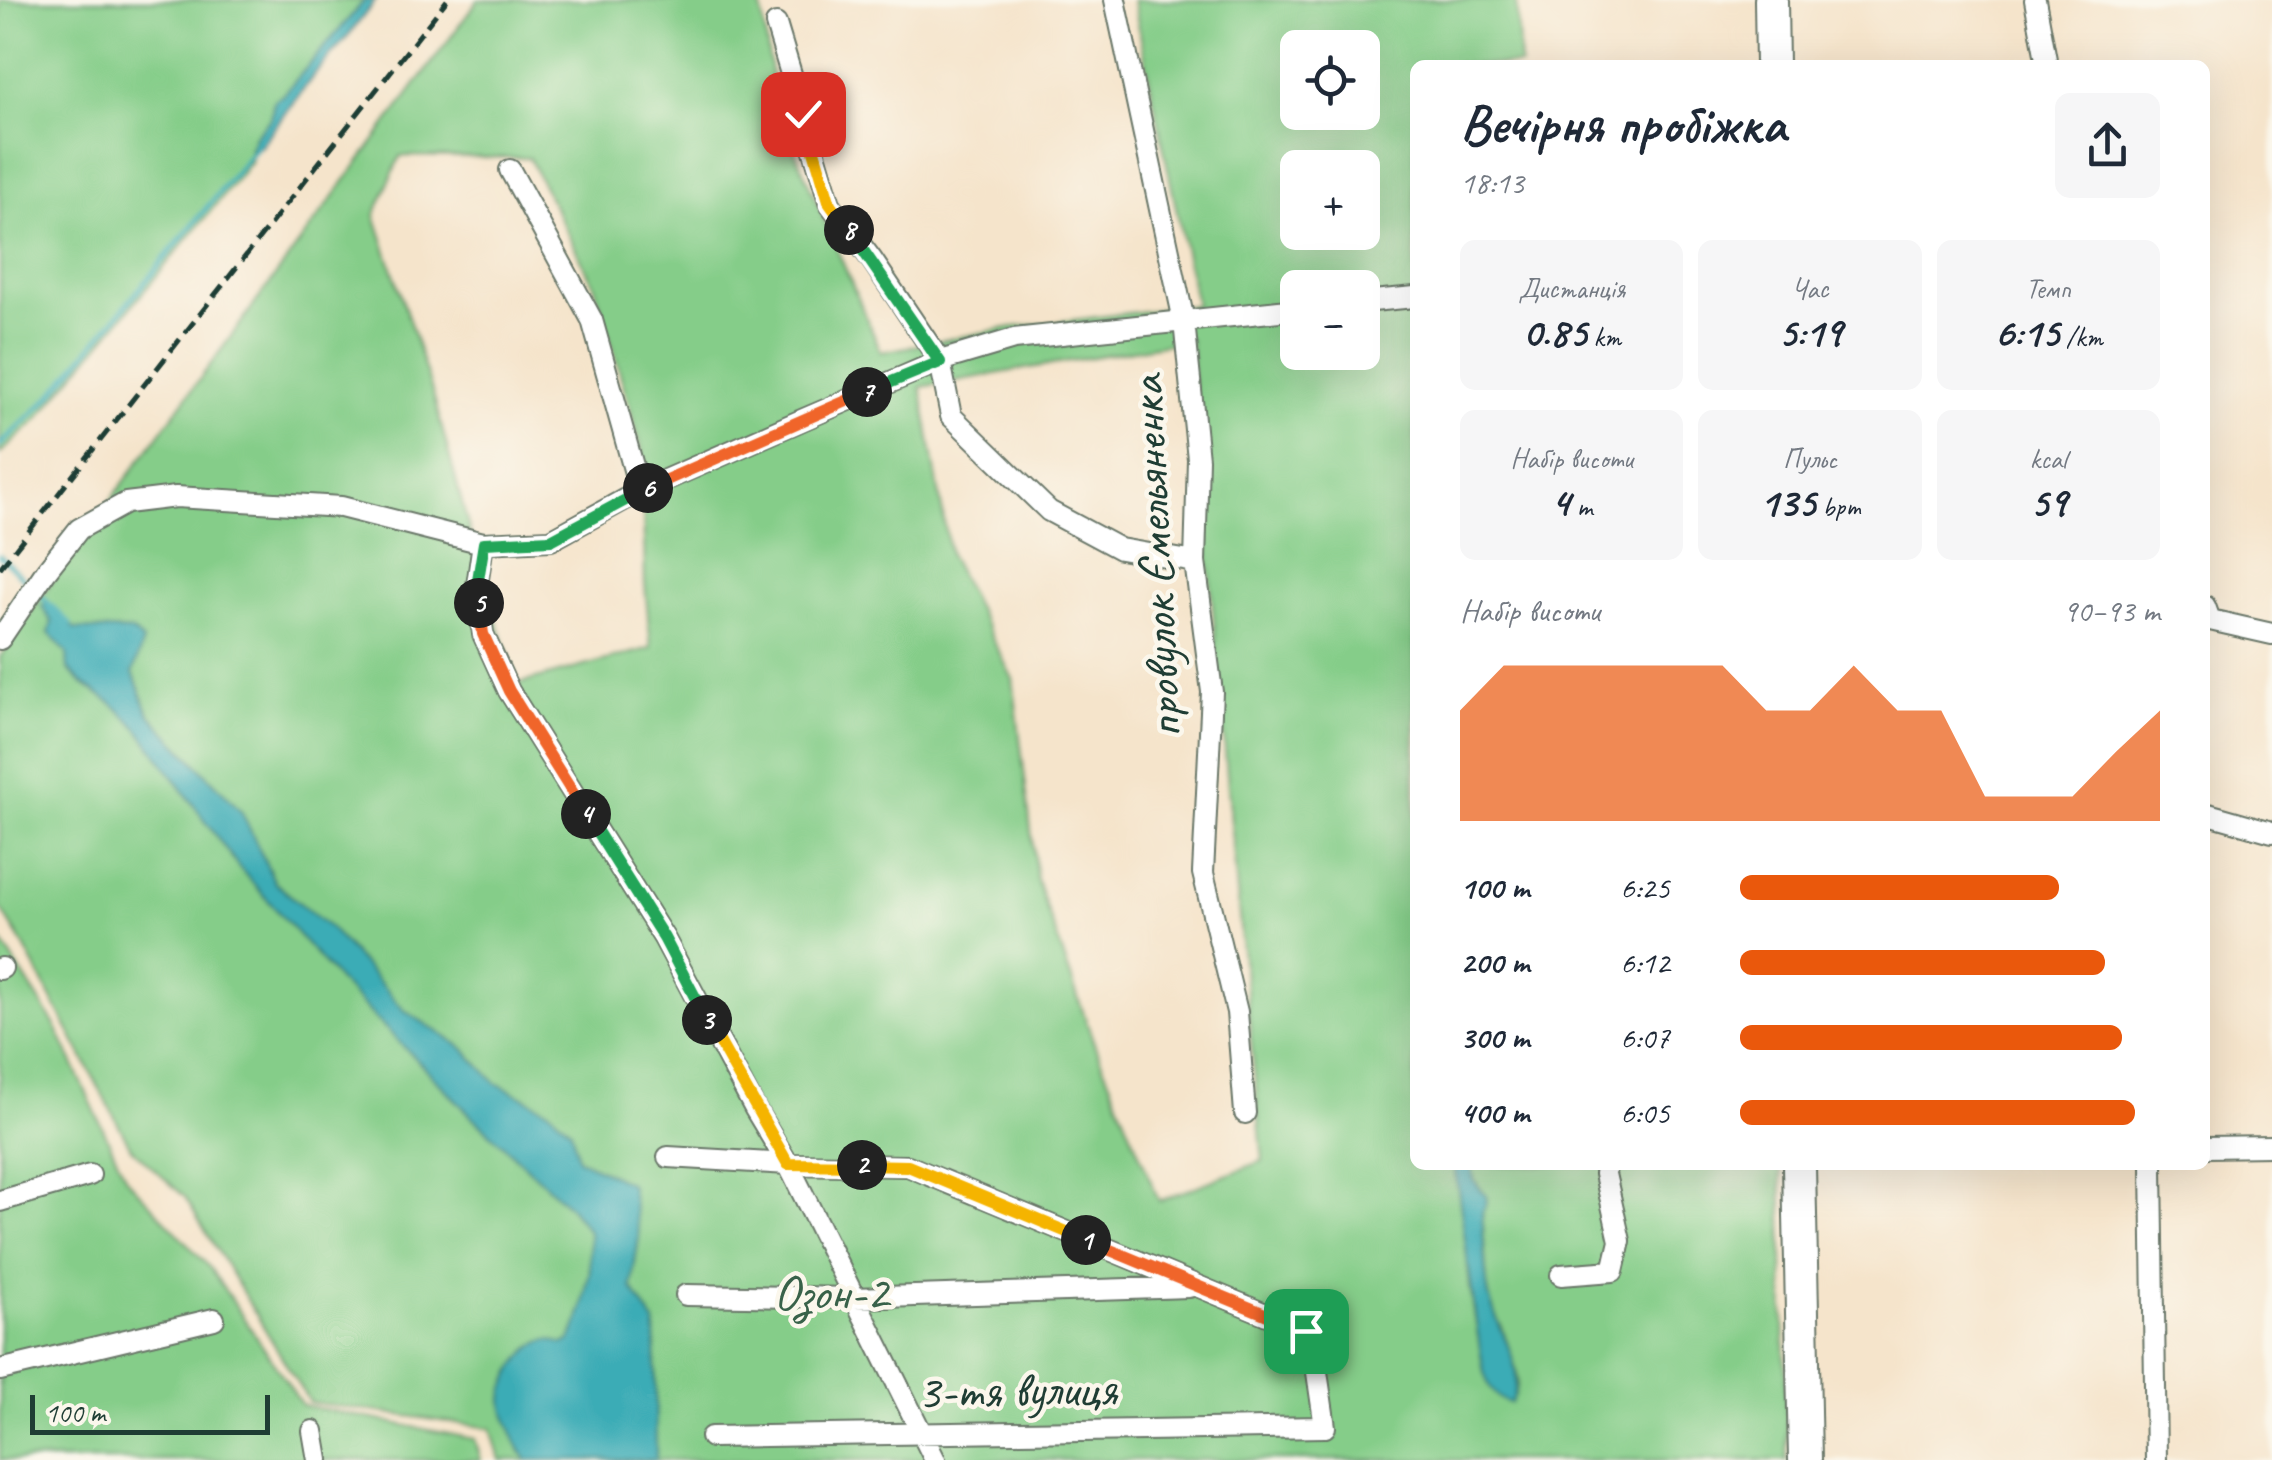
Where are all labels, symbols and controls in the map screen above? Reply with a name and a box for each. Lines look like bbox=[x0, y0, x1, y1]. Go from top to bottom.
map controls bbox=[1280, 30, 1380, 370]
button: locate bbox=[1280, 30, 1380, 130]
pin bbox=[761, 72, 846, 157]
icon: check bbox=[776, 87, 831, 142]
text: Вечірня пробіжка bbox=[1460, 89, 1785, 159]
button: share bbox=[2055, 93, 2160, 198]
button: + bbox=[1280, 150, 1380, 250]
text: 18:13 bbox=[1460, 162, 1524, 203]
pin: 8 bbox=[824, 205, 874, 255]
text: 8 bbox=[843, 212, 855, 247]
button: − bbox=[1280, 270, 1380, 370]
text: Дистанція bbox=[1518, 271, 1625, 306]
text: Час bbox=[1792, 271, 1828, 306]
text: Темп bbox=[2026, 271, 2071, 306]
text: 0.85 bbox=[1522, 306, 1587, 359]
text: 5:19 bbox=[1778, 306, 1842, 359]
text: 6:15 bbox=[1994, 306, 2059, 359]
text: km bbox=[1587, 319, 1621, 354]
text: /km bbox=[2059, 319, 2103, 354]
pin: 7 bbox=[842, 367, 892, 417]
street label: провулок Ємельяненка bbox=[1114, 371, 1196, 740]
text: 7 bbox=[861, 374, 873, 409]
text: Набір висоти bbox=[1511, 441, 1633, 476]
text: Пульс bbox=[1783, 441, 1837, 476]
text: kcal bbox=[2030, 441, 2067, 476]
pin: 6 bbox=[623, 463, 673, 513]
text: 6 bbox=[641, 470, 655, 505]
text: 4 bbox=[1551, 476, 1570, 529]
text: 135 bbox=[1759, 476, 1815, 529]
text: 59 bbox=[2030, 476, 2067, 529]
text: m bbox=[1570, 489, 1592, 524]
text: bpm bbox=[1815, 489, 1861, 524]
pin: 5 bbox=[454, 578, 504, 628]
text: 5 bbox=[473, 585, 485, 620]
text: Набір висоти bbox=[1460, 590, 1600, 631]
text: 90–93 m bbox=[2062, 590, 2160, 631]
pin: 4 bbox=[561, 789, 611, 839]
text: 4 bbox=[580, 796, 592, 831]
text: 100 m bbox=[1460, 867, 1529, 908]
text: 6:25 bbox=[1620, 867, 1670, 908]
text: 200 m bbox=[1460, 942, 1529, 983]
text: 6:12 bbox=[1620, 942, 1670, 983]
pin: 3 bbox=[682, 995, 732, 1045]
text: 3 bbox=[701, 1002, 713, 1037]
text: 300 m bbox=[1460, 1017, 1529, 1058]
text: 6:07 bbox=[1620, 1017, 1670, 1058]
text: 400 m bbox=[1460, 1092, 1529, 1133]
text: 6:05 bbox=[1620, 1092, 1670, 1133]
pin: 2 bbox=[837, 1140, 887, 1190]
text: 2 bbox=[856, 1147, 868, 1182]
pin: 1 bbox=[1061, 1215, 1111, 1265]
text: 1 bbox=[1080, 1222, 1092, 1257]
park label: Озон-2 bbox=[774, 1261, 892, 1324]
pin bbox=[1264, 1289, 1349, 1374]
icon: arrive bbox=[1279, 1304, 1334, 1359]
street label: 3-тя вулиця bbox=[917, 1357, 1119, 1423]
scale bar bbox=[30, 1390, 270, 1434]
text: 100 m bbox=[45, 1395, 105, 1430]

